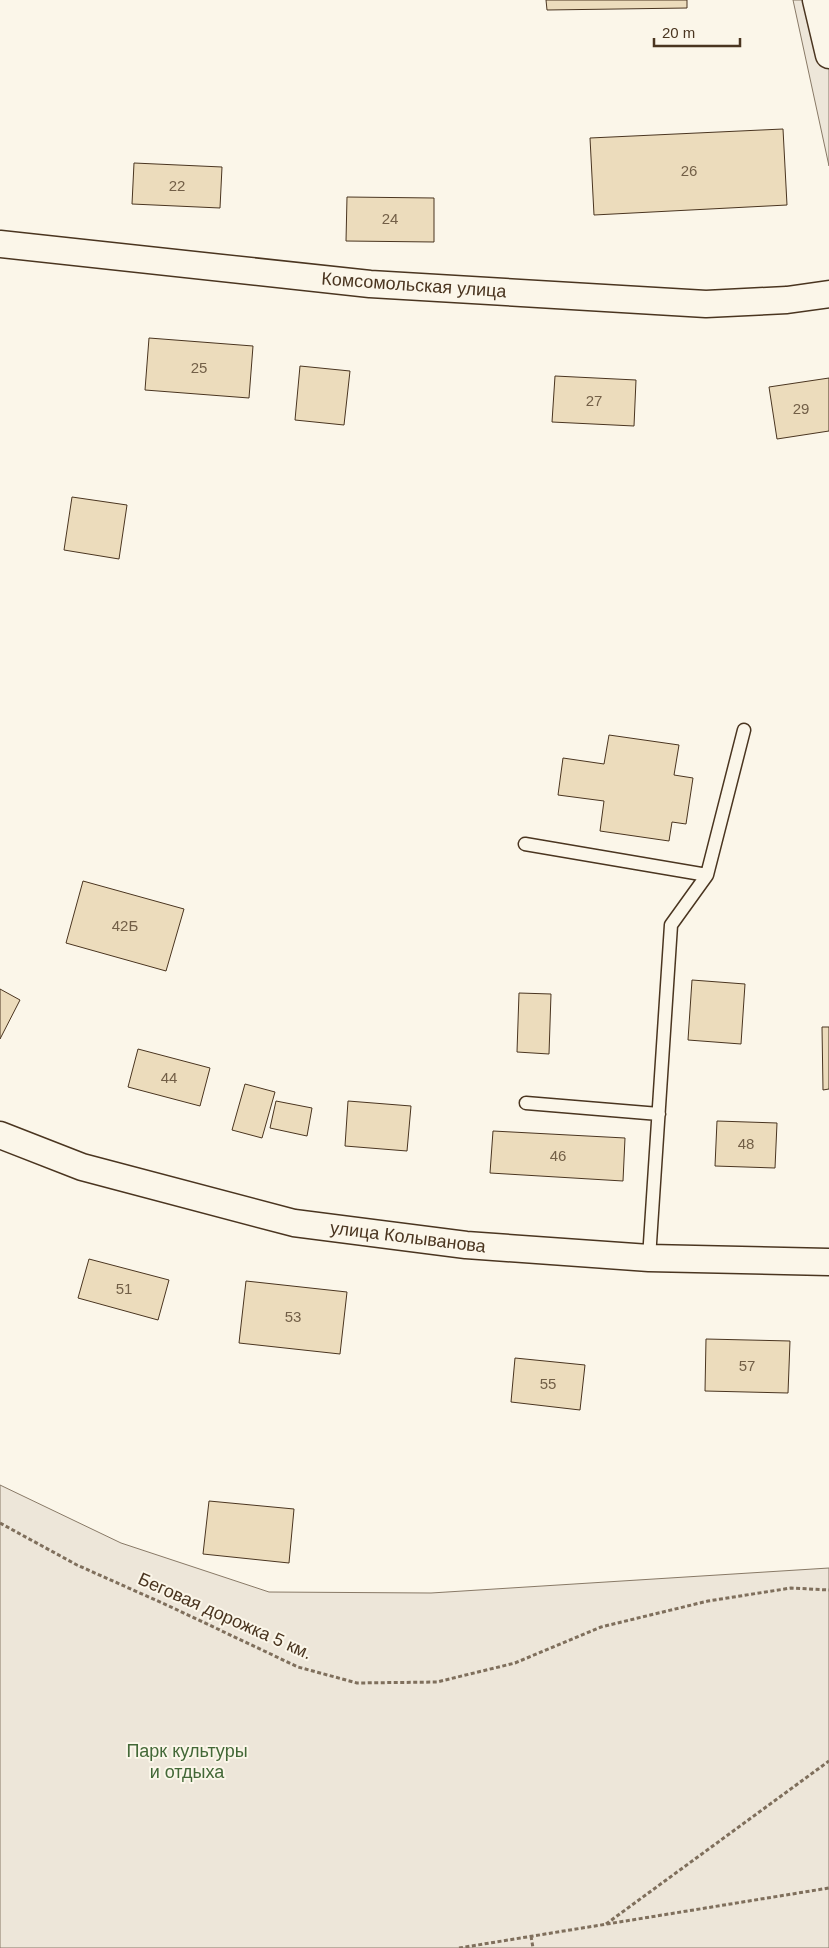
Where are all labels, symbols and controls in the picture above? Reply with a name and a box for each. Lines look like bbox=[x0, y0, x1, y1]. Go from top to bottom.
scale bar bbox=[654, 15, 740, 47]
text: 20 m bbox=[662, 24, 695, 41]
house number: 26 bbox=[681, 162, 697, 179]
house number: 22 bbox=[169, 177, 185, 194]
house number: 24 bbox=[382, 210, 398, 227]
street label: Комсомольская улица bbox=[321, 269, 508, 302]
house number: 25 bbox=[191, 359, 207, 376]
house number: 27 bbox=[586, 392, 602, 409]
house number: 29 bbox=[793, 400, 809, 417]
house number: 42Б bbox=[112, 917, 138, 934]
house number: 44 bbox=[161, 1069, 177, 1086]
house number: 48 bbox=[738, 1135, 754, 1152]
house number: 46 bbox=[550, 1147, 566, 1164]
street label: улица Колыванова bbox=[329, 1218, 488, 1257]
house number: 51 bbox=[116, 1280, 132, 1297]
house number: 53 bbox=[285, 1308, 301, 1325]
house number: 57 bbox=[739, 1357, 755, 1374]
house number: 55 bbox=[540, 1375, 556, 1392]
street label: Беговая дорожка 5 км. bbox=[135, 1569, 315, 1663]
park label: Парк культуры и отдыха bbox=[126, 1741, 248, 1782]

